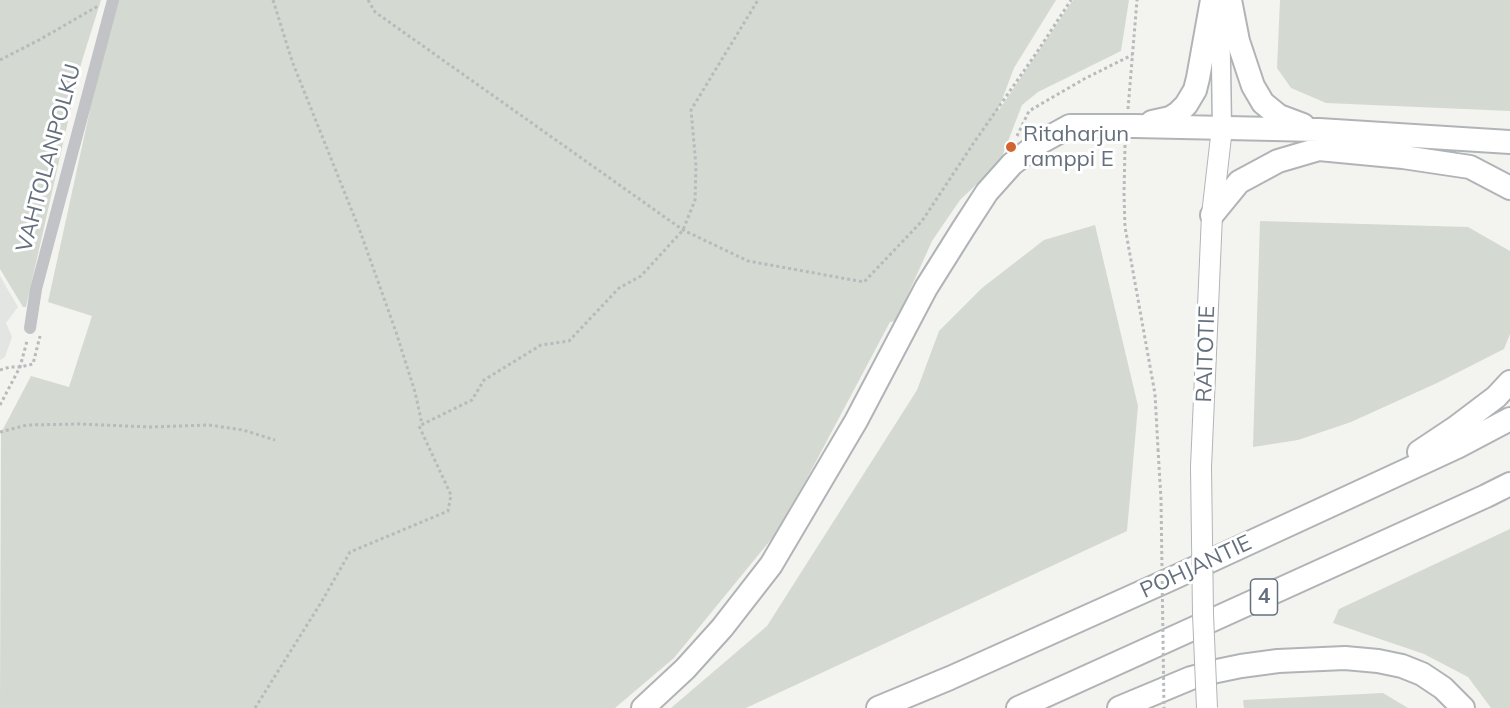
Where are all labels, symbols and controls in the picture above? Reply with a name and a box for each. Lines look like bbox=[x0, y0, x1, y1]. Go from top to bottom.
street label: VAHTOLANPOLKU bbox=[11, 61, 87, 255]
place label: Ritaharjun ramppi E bbox=[1023, 121, 1129, 172]
marker: Ritaharjun ramppi E bbox=[1004, 140, 1018, 154]
street label: RAITOTIE bbox=[1191, 305, 1221, 403]
street label: POHJANTIE bbox=[1136, 530, 1256, 604]
road number: 4 bbox=[1250, 579, 1278, 615]

